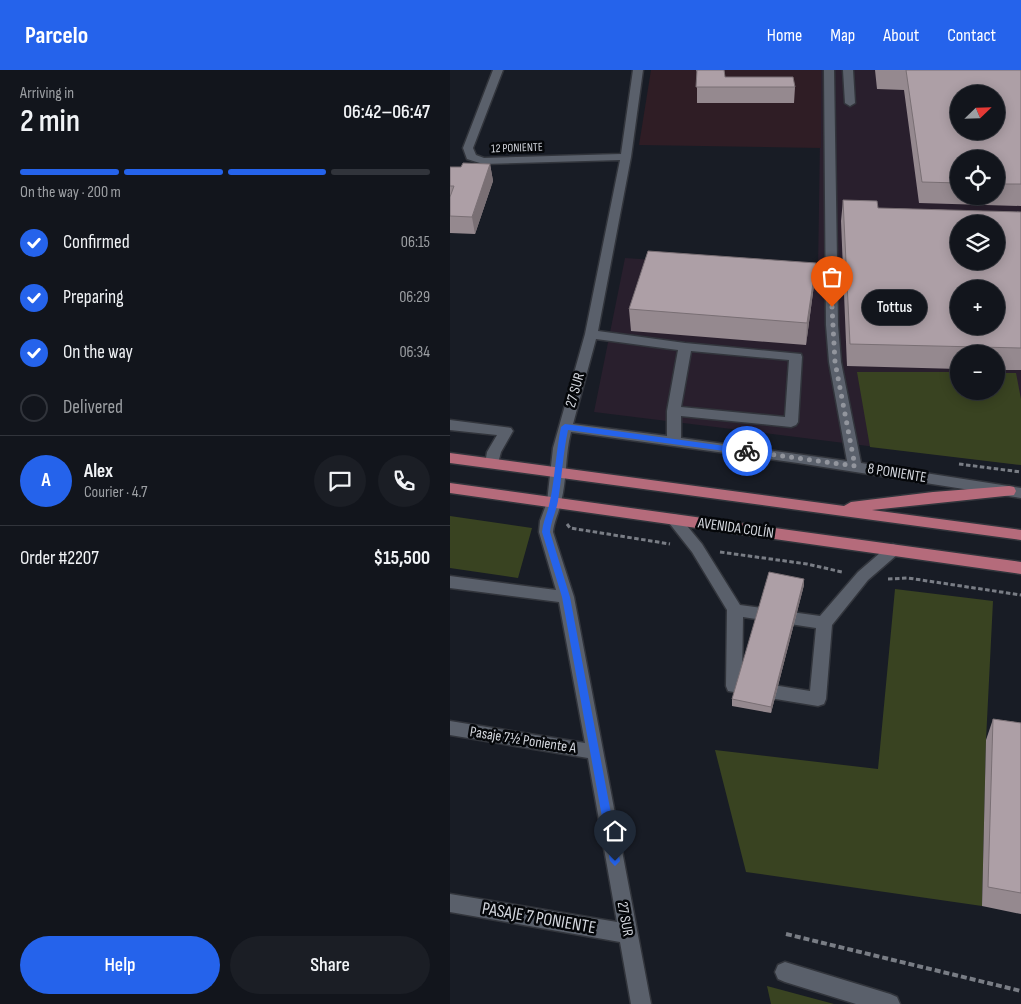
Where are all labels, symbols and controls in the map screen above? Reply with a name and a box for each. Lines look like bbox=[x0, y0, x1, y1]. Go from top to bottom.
text: Parcelo bbox=[25, 21, 88, 50]
text: Home bbox=[767, 25, 802, 46]
text: Map bbox=[830, 25, 855, 46]
text: About bbox=[883, 25, 919, 46]
text: Contact bbox=[947, 25, 996, 46]
text: Arriving in bbox=[20, 84, 74, 103]
north arrow bbox=[950, 85, 1005, 140]
map controls bbox=[950, 85, 1005, 400]
text: 06:42–06:47 bbox=[343, 101, 430, 124]
text: 2 min bbox=[20, 102, 80, 141]
street label: 12 PONIENTE bbox=[491, 140, 543, 156]
button: locate bbox=[950, 150, 1005, 205]
text: On the way · 200 m bbox=[20, 183, 121, 202]
button: layers bbox=[950, 215, 1005, 270]
icon: check bbox=[20, 229, 48, 257]
text: Confirmed bbox=[63, 231, 130, 254]
text: 06:15 bbox=[401, 233, 430, 252]
pin bbox=[811, 256, 853, 307]
icon: bag bbox=[818, 263, 846, 291]
button: + bbox=[950, 280, 1005, 335]
icon: check bbox=[20, 284, 48, 312]
text: Preparing bbox=[63, 286, 124, 309]
text: 06:29 bbox=[399, 288, 430, 307]
callout: Tottus bbox=[862, 290, 927, 324]
text: Tottus bbox=[877, 298, 912, 317]
icon: check bbox=[20, 339, 48, 367]
text: On the way bbox=[63, 341, 133, 364]
text: 06:34 bbox=[399, 343, 430, 362]
button: − bbox=[950, 345, 1005, 400]
street label: 27 SUR bbox=[561, 370, 589, 410]
text: Delivered bbox=[63, 396, 123, 419]
courier bbox=[722, 426, 772, 476]
icon: bike bbox=[733, 437, 761, 465]
button: chat bbox=[314, 455, 366, 507]
button: phone bbox=[378, 455, 430, 507]
street label: 8 PONIENTE bbox=[866, 459, 928, 487]
text: Alex bbox=[84, 460, 113, 483]
text: A bbox=[41, 469, 51, 492]
text: Courier · 4.7 bbox=[84, 483, 147, 502]
street label: AVENIDA COLÍN bbox=[696, 513, 775, 543]
text: Order #2207 bbox=[20, 547, 99, 570]
text: $15,500 bbox=[374, 547, 430, 570]
street label: Pasaje 7½ Poniente A bbox=[469, 722, 578, 758]
pin bbox=[594, 810, 636, 861]
icon: home bbox=[601, 817, 629, 845]
street label: PASAJE 7 PONIENTE bbox=[480, 898, 598, 938]
street label: 27 SUR bbox=[613, 900, 637, 938]
button: Help bbox=[20, 936, 220, 994]
button: Share bbox=[230, 936, 430, 994]

